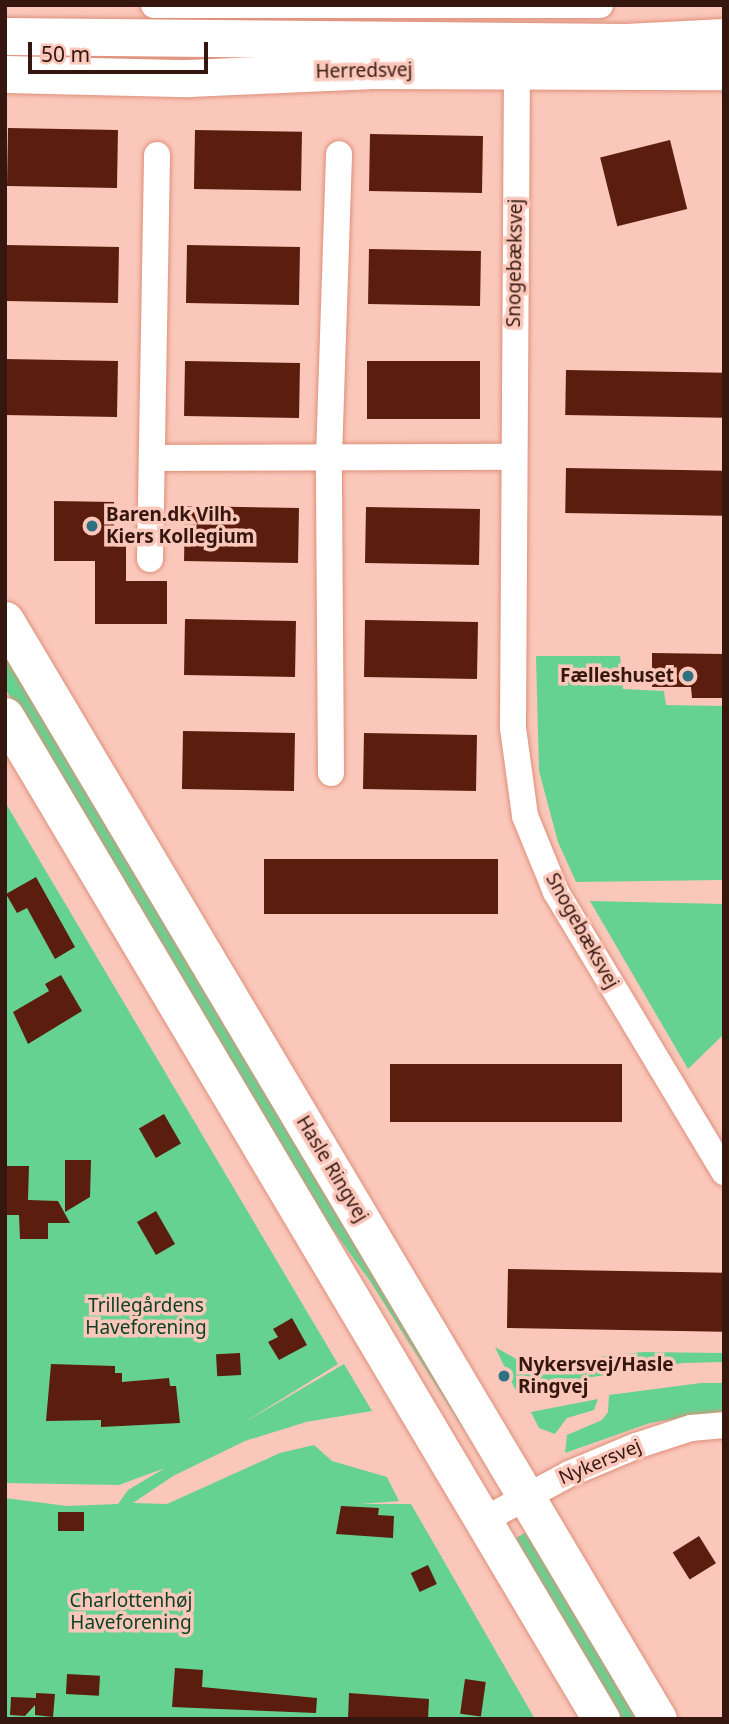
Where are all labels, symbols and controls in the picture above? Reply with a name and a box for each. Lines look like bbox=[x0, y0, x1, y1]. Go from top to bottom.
scale bar bbox=[32, 28, 212, 72]
text: 50 m bbox=[41, 40, 90, 68]
street label: Herredsvej bbox=[315, 59, 413, 83]
street label: Snogebæksvej bbox=[502, 198, 528, 328]
place label: Baren.dk Vilh. Kiers Kollegium bbox=[106, 504, 254, 548]
marker: Baren.dk Vilh. Kiers Kollegium bbox=[84, 518, 100, 534]
place label: Fælleshuset bbox=[560, 665, 674, 687]
marker: Fælleshuset bbox=[680, 668, 696, 684]
street label: Snogebæksvej bbox=[541, 869, 623, 993]
street label: Hasle Ringvej bbox=[291, 1112, 373, 1226]
park label: Trillegårdens Haveforening bbox=[85, 1295, 207, 1339]
place label: Nykersvej/Hasle Ringvej bbox=[518, 1354, 674, 1398]
marker: Nykersvej/Hasle Ringvej bbox=[496, 1368, 512, 1384]
street label: Nykersvej bbox=[555, 1434, 645, 1490]
park label: Charlottenhøj Haveforening bbox=[70, 1590, 192, 1634]

